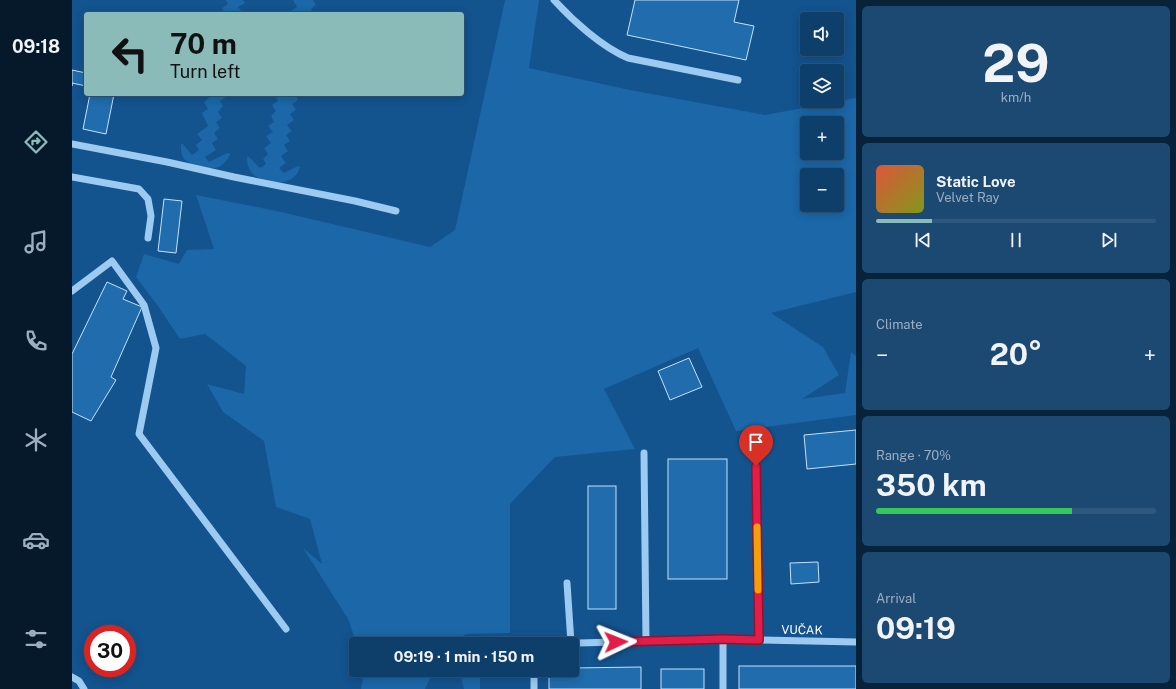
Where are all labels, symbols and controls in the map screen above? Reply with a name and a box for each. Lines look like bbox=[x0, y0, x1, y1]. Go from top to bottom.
map controls bbox=[800, 12, 844, 212]
button: sound bbox=[800, 12, 844, 56]
text: 70 m bbox=[170, 27, 237, 60]
icon: left bbox=[104, 28, 156, 80]
text: 29 bbox=[982, 33, 1050, 94]
text: 09:18 bbox=[12, 36, 60, 57]
text: Turn left bbox=[170, 61, 240, 82]
button: layers bbox=[800, 64, 844, 108]
text: km/h bbox=[1001, 90, 1031, 105]
button: + bbox=[800, 116, 844, 160]
icon: directions bbox=[22, 128, 50, 156]
button: − bbox=[800, 168, 844, 212]
text: Static Love bbox=[936, 173, 1016, 190]
text: Velvet Ray bbox=[936, 190, 1000, 205]
icon: music bbox=[22, 228, 50, 256]
icon: previous bbox=[912, 229, 934, 251]
icon: pause bbox=[1005, 229, 1027, 251]
icon: next bbox=[1098, 229, 1120, 251]
text: Climate bbox=[876, 317, 923, 332]
icon: phone bbox=[22, 327, 50, 355]
text: 20° bbox=[990, 336, 1042, 372]
text: − bbox=[876, 342, 888, 368]
text: + bbox=[1144, 342, 1156, 368]
pin bbox=[739, 425, 773, 466]
icon: climate bbox=[22, 426, 50, 454]
icon: arrive bbox=[745, 431, 767, 453]
text: Range · 70% bbox=[876, 448, 951, 463]
text: 350 km bbox=[876, 467, 987, 503]
icon: car bbox=[22, 526, 50, 554]
text: Arrival bbox=[876, 591, 916, 606]
text: 09:19 bbox=[876, 610, 956, 646]
position arrow bbox=[595, 621, 637, 663]
street label: VUČAK bbox=[781, 623, 823, 637]
icon: filters bbox=[22, 625, 50, 653]
speed limit sign: 30 bbox=[84, 625, 136, 677]
text: 09:19 · 1 min · 150 m bbox=[394, 648, 534, 665]

